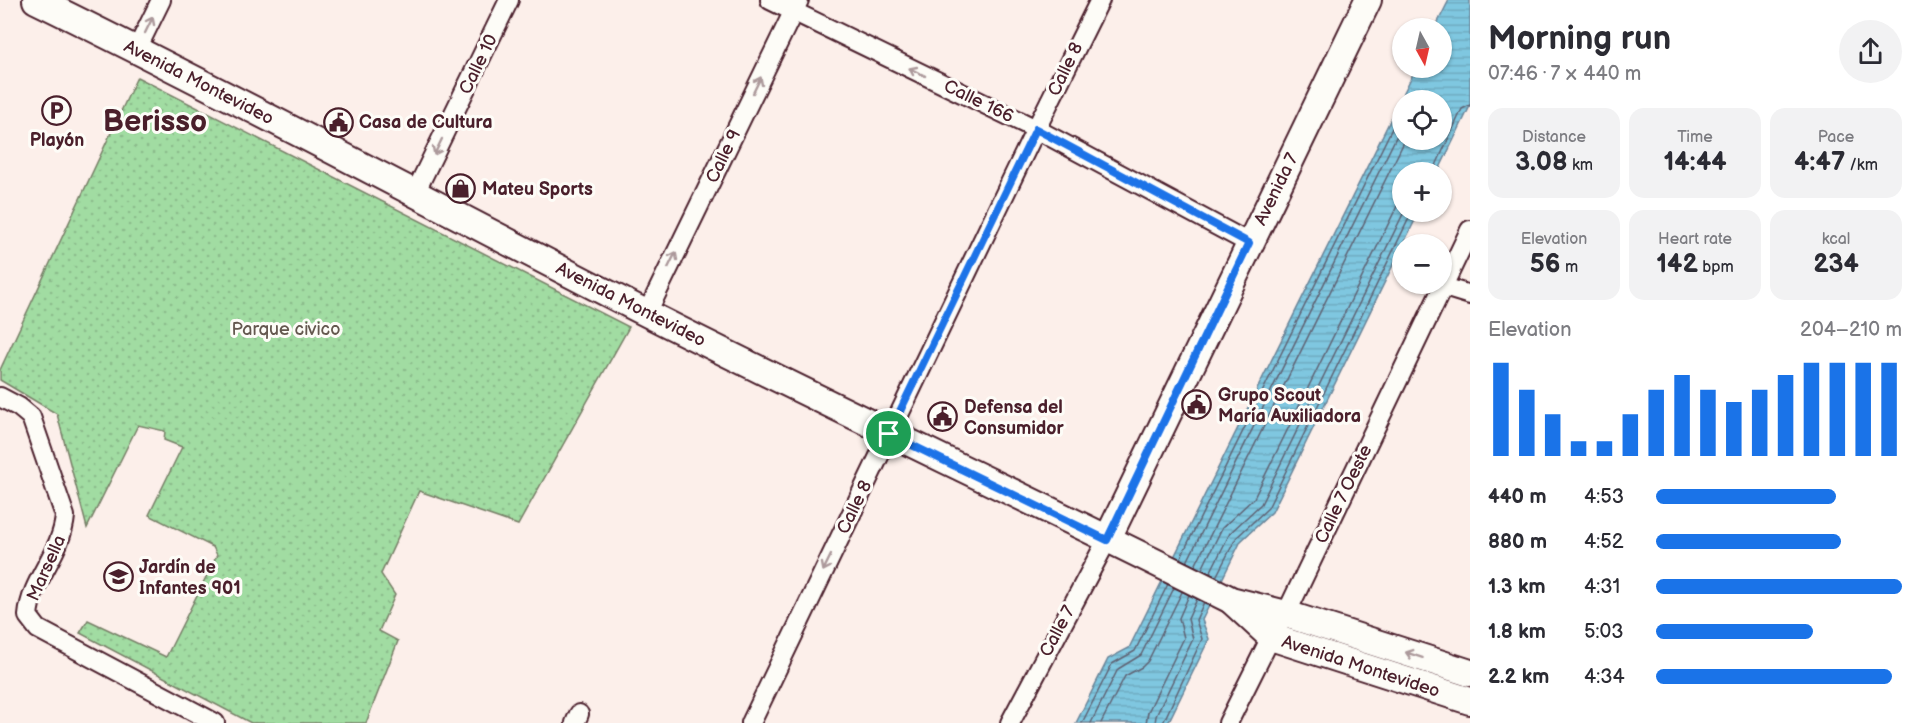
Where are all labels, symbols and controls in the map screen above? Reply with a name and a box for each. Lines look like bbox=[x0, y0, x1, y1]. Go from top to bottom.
one-way arrow bbox=[144, 16, 156, 34]
north arrow bbox=[1392, 18, 1452, 78]
map controls bbox=[1392, 18, 1452, 294]
text: Morning run bbox=[1488, 19, 1671, 59]
button: share bbox=[1839, 20, 1902, 83]
street label: Calle 10 bbox=[455, 31, 502, 98]
street label: Avenida Montevideo bbox=[121, 36, 277, 129]
street label: Calle 8 bbox=[1044, 39, 1087, 99]
text: 07:46 · 7 × 440 m bbox=[1488, 62, 1641, 86]
one-way arrow bbox=[909, 65, 927, 77]
street label: Calle 166 bbox=[940, 75, 1017, 127]
one-way arrow bbox=[752, 76, 764, 94]
button: locate bbox=[1392, 90, 1452, 150]
parking icon: Playón bbox=[41, 95, 73, 127]
district label: Berisso bbox=[103, 104, 207, 140]
public building icon: Casa de Cultura bbox=[322, 106, 354, 138]
place label: Casa de Cultura bbox=[359, 112, 492, 133]
street label: Calle 9 bbox=[702, 126, 745, 186]
text: Distance bbox=[1522, 128, 1586, 147]
text: Time bbox=[1677, 128, 1713, 147]
text: Pace bbox=[1818, 128, 1854, 147]
place label: Playón bbox=[30, 130, 84, 151]
one-way arrow bbox=[431, 138, 443, 156]
text: 3.08 bbox=[1515, 147, 1568, 178]
text: 14:44 bbox=[1663, 147, 1727, 178]
text: 4:47 bbox=[1794, 147, 1845, 178]
street label: Avenida 7 bbox=[1250, 150, 1303, 229]
text: km bbox=[1568, 156, 1593, 175]
text: /km bbox=[1845, 156, 1878, 175]
button: + bbox=[1392, 162, 1452, 222]
shop icon: Mateu Sports bbox=[445, 173, 477, 205]
place label: Mateu Sports bbox=[482, 179, 593, 200]
text: Elevation bbox=[1521, 230, 1587, 249]
text: Heart rate bbox=[1658, 230, 1732, 249]
text: kcal bbox=[1822, 230, 1850, 249]
button: − bbox=[1392, 234, 1452, 294]
text: 56 bbox=[1530, 249, 1561, 280]
text: 142 bbox=[1656, 249, 1698, 280]
text: 234 bbox=[1813, 249, 1859, 280]
one-way arrow bbox=[667, 252, 679, 270]
street label: Avenida Montevideo bbox=[553, 258, 709, 351]
text: m bbox=[1561, 258, 1578, 277]
text: bpm bbox=[1698, 258, 1734, 277]
text: Elevation bbox=[1488, 318, 1571, 342]
text: 204–210 m bbox=[1800, 318, 1902, 342]
park label: Parque civico bbox=[232, 319, 340, 340]
place label: Grupo Scout María Auxiliadora bbox=[1218, 385, 1361, 427]
public building icon: Grupo Scout María Auxiliadora bbox=[1181, 389, 1213, 421]
place label: Defensa del Consumidor bbox=[964, 397, 1065, 439]
public building icon: Defensa del Consumidor bbox=[927, 401, 959, 433]
pin bbox=[863, 408, 914, 459]
icon: arrive bbox=[872, 417, 905, 450]
street label: Calle 7 Oeste bbox=[1310, 441, 1377, 547]
street label: Calle 8 bbox=[833, 477, 876, 537]
text: 440 m bbox=[1488, 485, 1546, 509]
text: 4:53 bbox=[1584, 485, 1624, 509]
text: 880 m bbox=[1488, 530, 1547, 554]
text: 4:52 bbox=[1584, 530, 1624, 554]
street label: Marsella bbox=[23, 532, 70, 604]
one-way arrow bbox=[821, 554, 833, 572]
place label: Jardín de Infantes 901 bbox=[139, 557, 241, 599]
school or university icon: Jardín de Infantes 901 bbox=[102, 561, 134, 593]
text: 1.3 km bbox=[1488, 575, 1545, 599]
text: 4:31 bbox=[1584, 575, 1620, 599]
street label: Calle 7 bbox=[1035, 602, 1080, 660]
text: 1.8 km bbox=[1488, 620, 1546, 644]
text: 5:03 bbox=[1584, 620, 1624, 644]
street label: Avenida Montevideo bbox=[1279, 631, 1443, 702]
one-way arrow bbox=[1405, 649, 1424, 660]
text: 2.2 km bbox=[1488, 665, 1549, 689]
text: 4:34 bbox=[1584, 665, 1625, 689]

